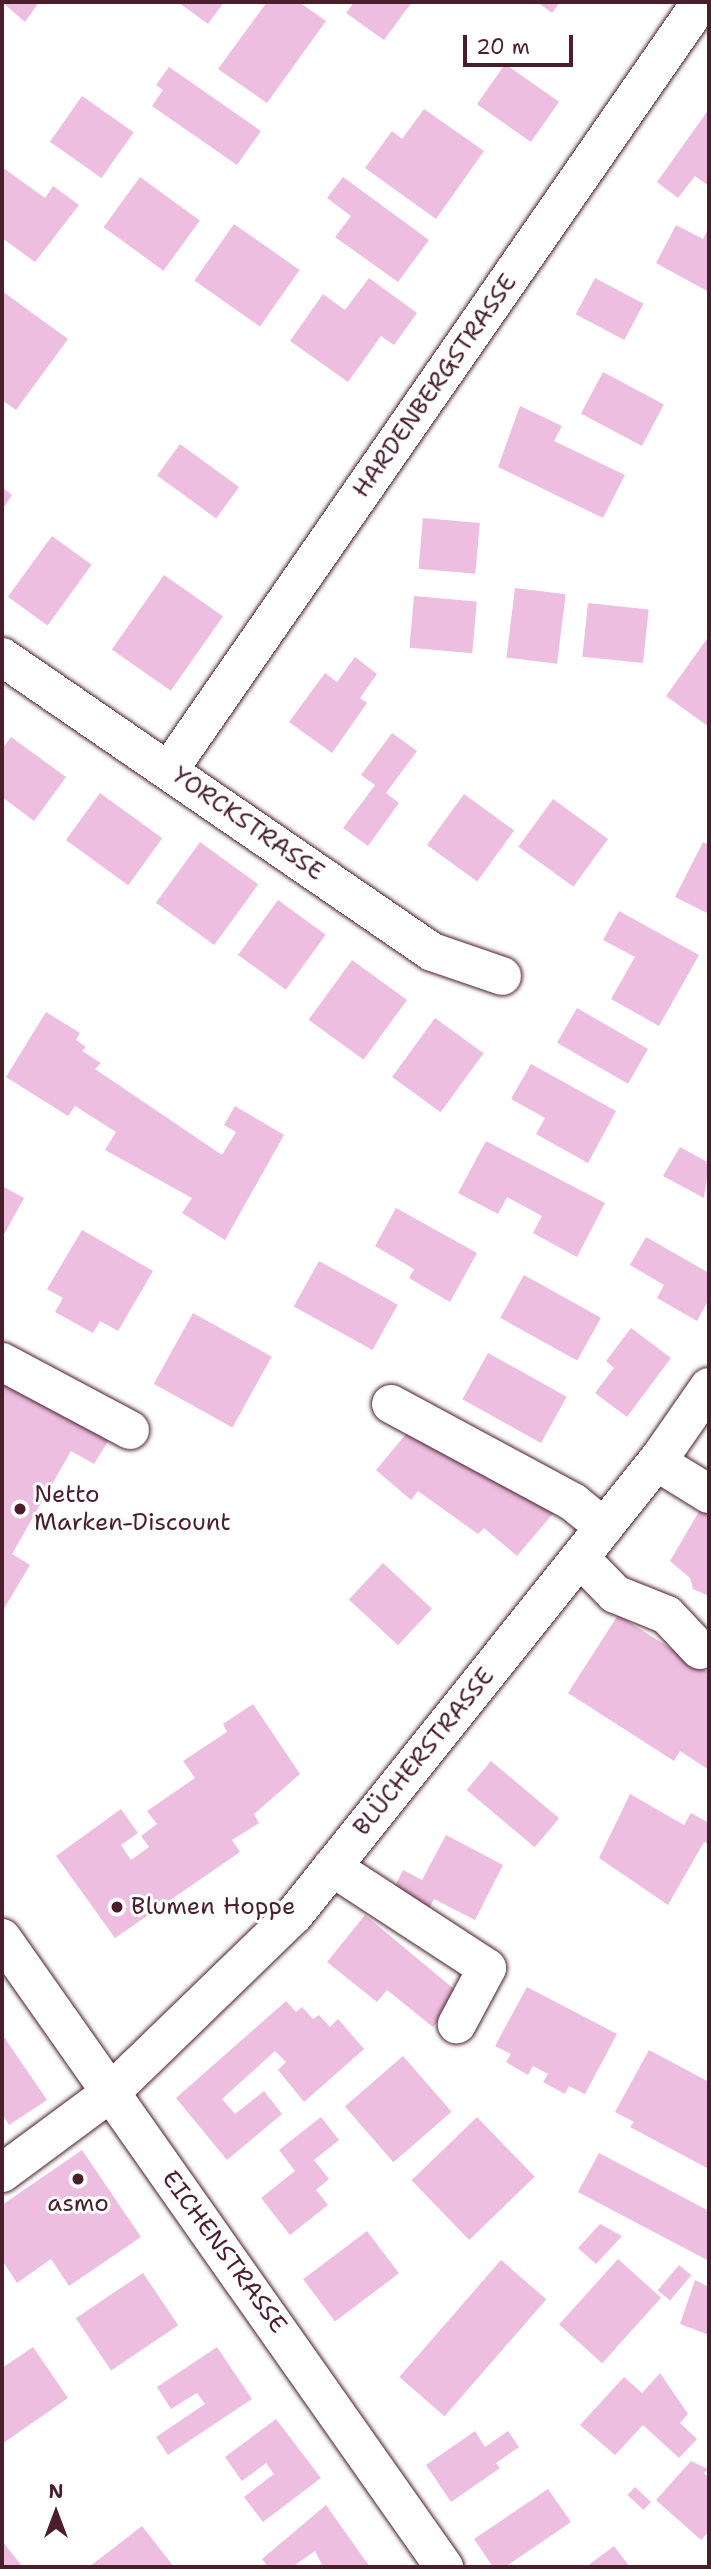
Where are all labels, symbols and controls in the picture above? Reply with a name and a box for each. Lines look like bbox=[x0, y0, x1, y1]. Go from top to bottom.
scale bar bbox=[466, 21, 576, 65]
text: 20 m bbox=[476, 33, 530, 61]
street label: HARDENBERGSTRASSE bbox=[347, 269, 523, 503]
street label: YORCKSTRASSE bbox=[166, 761, 330, 887]
place label: Netto Marken-Discount bbox=[34, 1481, 231, 1537]
marker: Netto Marken-Discount bbox=[12, 1501, 28, 1517]
street label: BLÜCHERSTRASSE bbox=[348, 1662, 500, 1842]
place label: Blumen Hoppe bbox=[131, 1893, 296, 1921]
marker: Blumen Hoppe bbox=[109, 1899, 125, 1915]
street label: EICHENSTRASSE bbox=[155, 2165, 293, 2339]
marker: asmo bbox=[70, 2171, 86, 2187]
place label: asmo bbox=[47, 2190, 109, 2218]
north arrow bbox=[21, 2478, 91, 2548]
text: N bbox=[48, 2479, 64, 2504]

